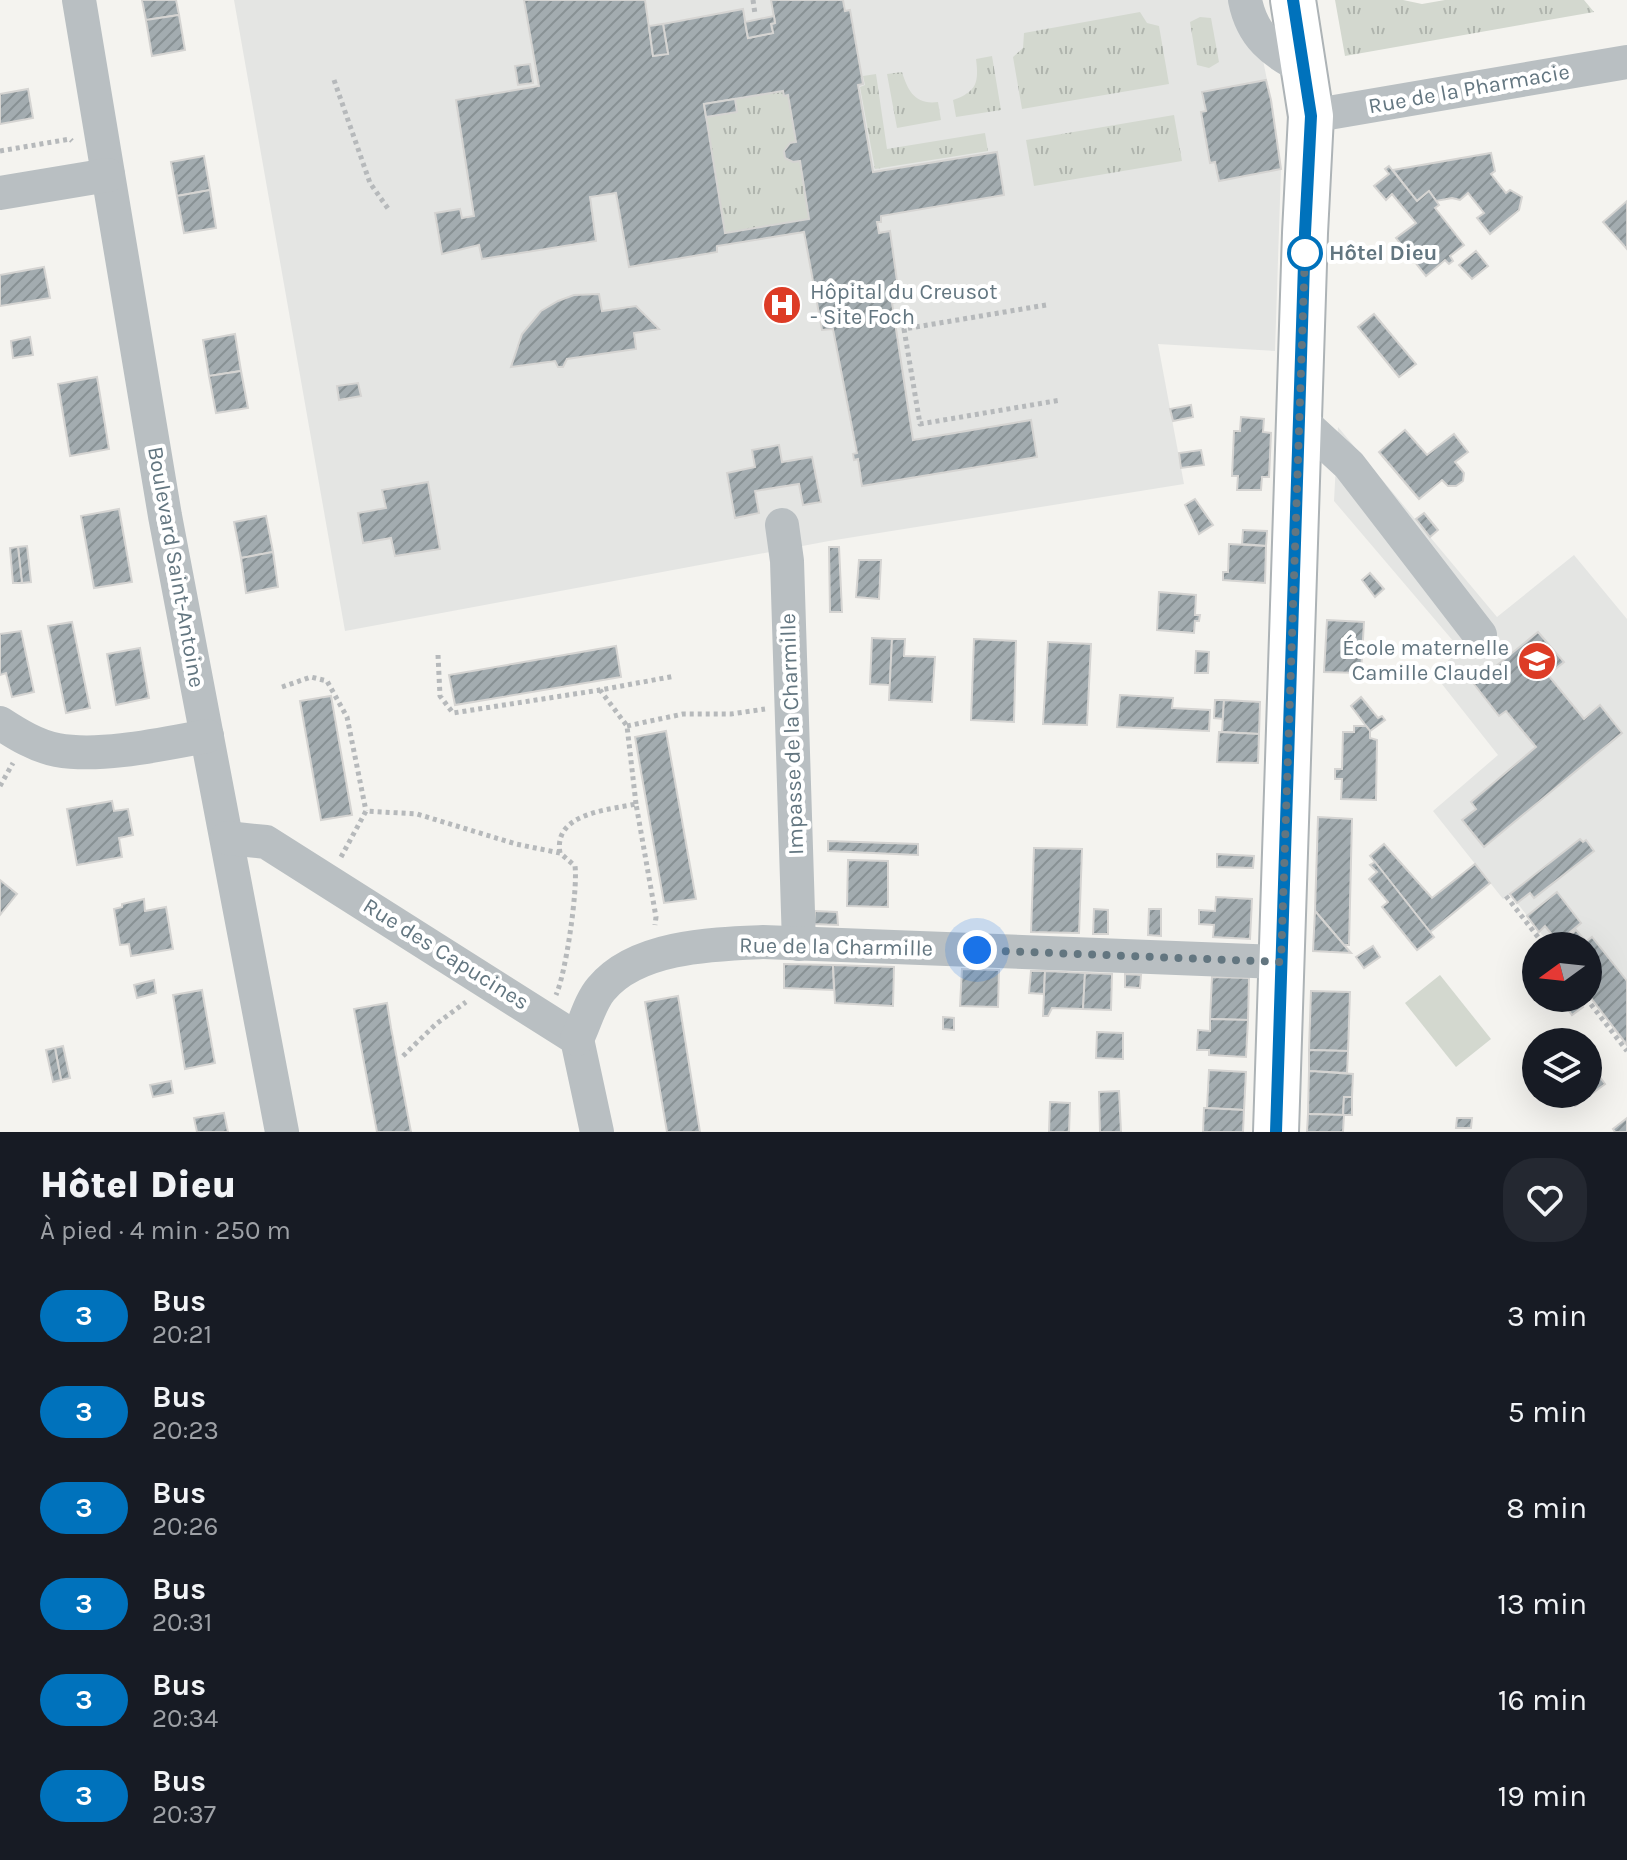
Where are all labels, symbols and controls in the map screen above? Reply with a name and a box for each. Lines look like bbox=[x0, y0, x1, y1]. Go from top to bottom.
street label: Rue de la Pharmacie bbox=[1366, 59, 1572, 119]
marker: Hôtel Dieu bbox=[1288, 236, 1322, 270]
place label: Hôtel Dieu bbox=[1329, 240, 1437, 266]
place label: Hôpital du Creusot - Site Foch bbox=[810, 279, 997, 330]
hospital icon: Hôpital du Creusot - Site Foch bbox=[761, 284, 803, 326]
street label: Boulevard Saint-Antoine bbox=[142, 444, 210, 690]
street label: Impasse de la Charmille bbox=[775, 613, 809, 855]
place label: École maternelle Camille Claudel bbox=[1342, 634, 1509, 686]
school or university icon: École maternelle Camille Claudel bbox=[1516, 640, 1558, 682]
street label: Rue des Capucines bbox=[358, 893, 534, 1015]
your location bbox=[957, 930, 997, 970]
street label: Rue de la Charmille bbox=[739, 932, 933, 962]
north arrow bbox=[1522, 932, 1602, 1012]
map controls bbox=[1522, 932, 1602, 1108]
button: layers bbox=[1522, 1028, 1602, 1108]
button: heart bbox=[1503, 1158, 1587, 1242]
text: Hôtel Dieu bbox=[40, 1162, 236, 1207]
text: À pied · 4 min · 250 m bbox=[40, 1215, 291, 1246]
text: Bus bbox=[152, 1283, 206, 1319]
text: 3 min bbox=[1507, 1298, 1587, 1334]
text: 3 bbox=[75, 1299, 93, 1332]
text: 20:21 bbox=[152, 1319, 212, 1350]
text: Bus bbox=[152, 1379, 206, 1415]
text: 5 min bbox=[1508, 1394, 1587, 1430]
text: 3 bbox=[75, 1395, 93, 1428]
text: 20:23 bbox=[152, 1415, 219, 1446]
text: Bus bbox=[152, 1475, 206, 1511]
text: 8 min bbox=[1506, 1490, 1587, 1526]
text: 3 bbox=[75, 1491, 93, 1524]
text: 20:26 bbox=[152, 1511, 218, 1542]
text: Bus bbox=[152, 1571, 206, 1607]
text: 13 min bbox=[1497, 1586, 1587, 1622]
text: 3 bbox=[75, 1587, 93, 1620]
text: 20:31 bbox=[152, 1607, 212, 1638]
text: Bus bbox=[152, 1667, 206, 1703]
text: 16 min bbox=[1498, 1682, 1587, 1718]
text: 3 bbox=[75, 1683, 93, 1716]
text: 20:34 bbox=[152, 1703, 218, 1734]
text: Bus bbox=[152, 1763, 206, 1799]
text: 19 min bbox=[1497, 1778, 1587, 1814]
text: 3 bbox=[75, 1779, 93, 1812]
text: 20:37 bbox=[152, 1799, 216, 1830]

